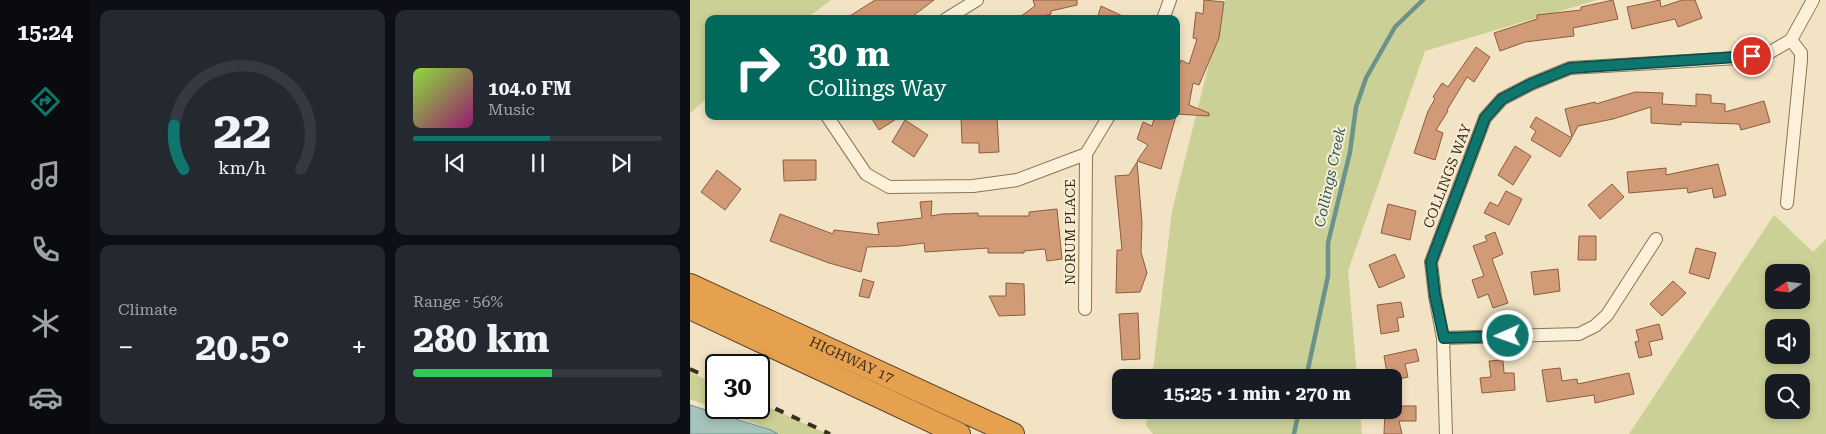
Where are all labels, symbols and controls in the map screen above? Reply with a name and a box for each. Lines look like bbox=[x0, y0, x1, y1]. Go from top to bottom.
text: 15:24 bbox=[17, 20, 73, 45]
text: 30 m bbox=[808, 34, 890, 75]
icon: right bbox=[725, 35, 790, 100]
pin bbox=[1731, 35, 1773, 77]
icon: arrive bbox=[1738, 42, 1766, 70]
text: Collings Way bbox=[808, 76, 946, 101]
text: 104.0 FM bbox=[488, 77, 571, 100]
icon: directions bbox=[28, 84, 63, 119]
text: 22 bbox=[213, 100, 272, 161]
text: Music bbox=[488, 100, 535, 119]
street label: COLLINGS WAY bbox=[1420, 121, 1474, 230]
water label: Collings Creek bbox=[1311, 124, 1350, 229]
icon: previous bbox=[441, 149, 469, 177]
icon: pause bbox=[524, 149, 552, 177]
icon: next bbox=[607, 149, 635, 177]
text: km/h bbox=[219, 157, 267, 178]
icon: music bbox=[28, 158, 63, 193]
street label: NORUM PLACE bbox=[1062, 179, 1078, 285]
icon: phone bbox=[28, 232, 63, 267]
north arrow bbox=[1765, 264, 1810, 309]
map controls bbox=[1765, 264, 1810, 419]
text: Range · 56% bbox=[413, 292, 503, 311]
text: Climate bbox=[118, 300, 177, 319]
icon: climate bbox=[28, 306, 63, 341]
position arrow bbox=[1481, 309, 1533, 361]
text: 280 km bbox=[413, 317, 549, 361]
button: sound bbox=[1765, 319, 1810, 364]
text: 20.5° bbox=[195, 325, 290, 369]
text: − bbox=[118, 331, 134, 364]
text: + bbox=[351, 331, 367, 364]
street label: HIGHWAY 17 bbox=[807, 333, 896, 386]
speed limit sign: 30 bbox=[705, 354, 770, 419]
button: search bbox=[1765, 374, 1810, 419]
icon: car bbox=[28, 380, 63, 415]
text: 15:25 · 1 min · 270 m bbox=[1163, 382, 1351, 405]

